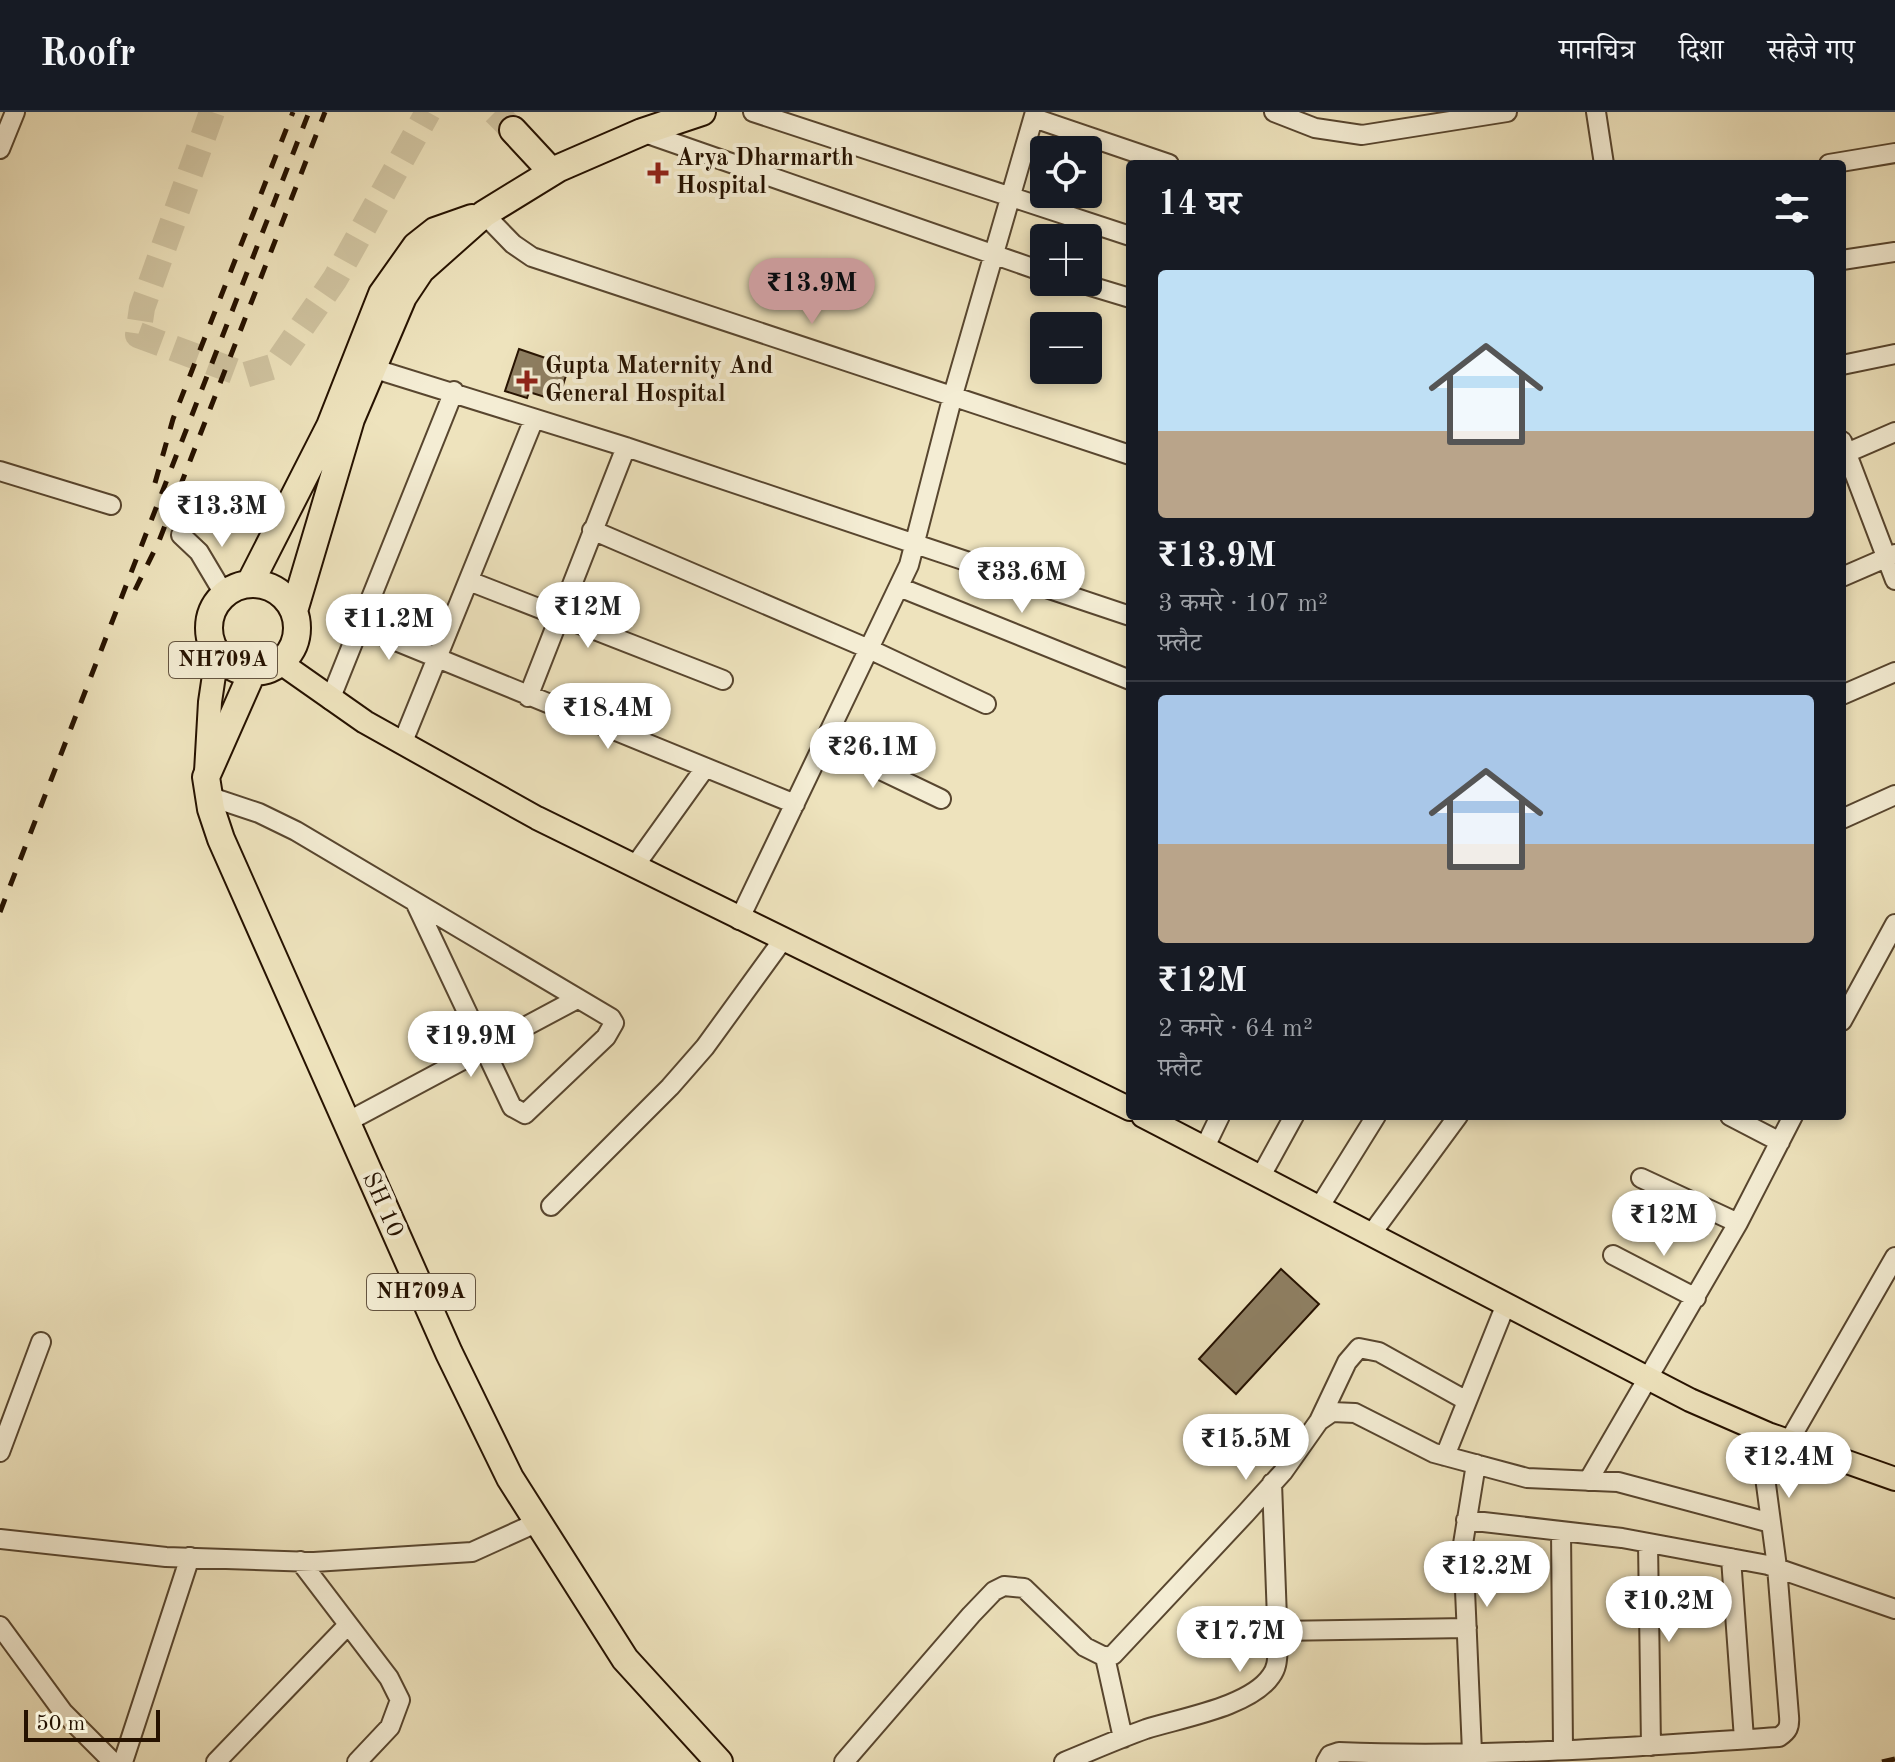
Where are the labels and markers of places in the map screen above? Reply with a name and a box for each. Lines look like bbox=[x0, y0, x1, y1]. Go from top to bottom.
place label: Arya Dharmarth Hospital bbox=[676, 147, 854, 199]
marker: Arya Dharmarth Hospital bbox=[647, 162, 669, 184]
pin: ₹13.9M bbox=[747, 258, 877, 326]
place label: Gupta Maternity And General Hospital bbox=[545, 355, 773, 407]
marker: Gupta Maternity And General Hospital bbox=[516, 370, 538, 392]
pin: ₹13.3M bbox=[157, 481, 287, 549]
pin: ₹33.6M bbox=[957, 547, 1087, 615]
pin: ₹12M bbox=[541, 582, 635, 650]
pin: ₹11.2M bbox=[324, 594, 454, 662]
pin: ₹18.4M bbox=[543, 683, 673, 751]
pin: ₹26.1M bbox=[808, 722, 938, 790]
pin: ₹19.9M bbox=[406, 1011, 536, 1079]
pin: ₹12M bbox=[1617, 1190, 1711, 1258]
pin: ₹15.5M bbox=[1181, 1414, 1311, 1482]
pin: ₹12.4M bbox=[1724, 1432, 1854, 1500]
pin: ₹12.2M bbox=[1422, 1541, 1552, 1609]
pin: ₹10.2M bbox=[1604, 1576, 1734, 1644]
pin: ₹17.7M bbox=[1175, 1606, 1305, 1674]

